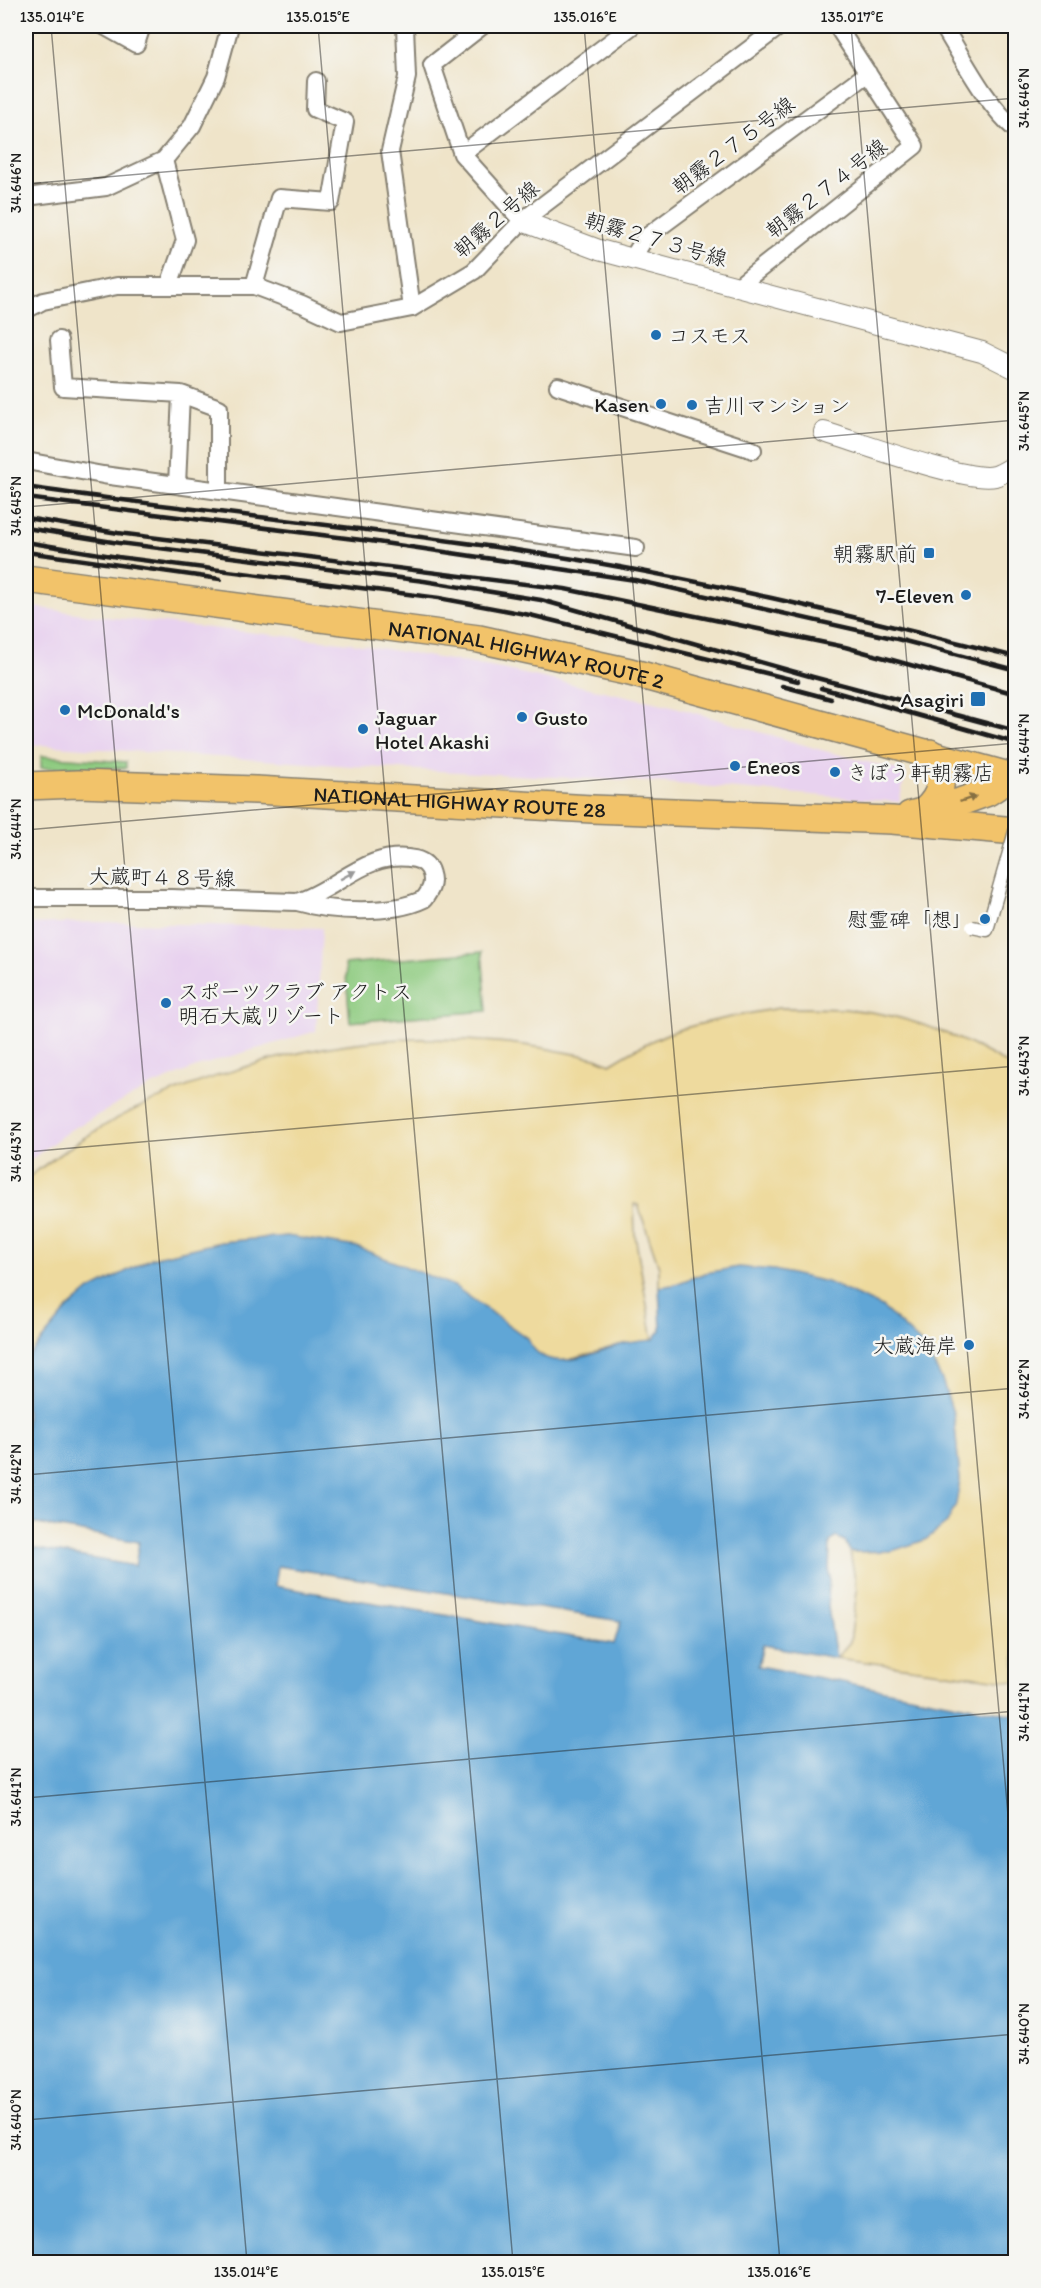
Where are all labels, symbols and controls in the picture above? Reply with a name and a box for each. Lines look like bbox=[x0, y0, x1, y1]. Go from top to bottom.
text: 135.014°E bbox=[20, 8, 84, 26]
text: 135.015°E bbox=[286, 8, 350, 26]
text: 135.016°E bbox=[553, 8, 617, 26]
text: 135.017°E bbox=[820, 8, 884, 26]
text: 34.646°N bbox=[1015, 68, 1033, 128]
street label: 朝霧２７５号線 bbox=[667, 91, 799, 199]
street label: 朝霧２７４号線 bbox=[760, 133, 892, 243]
text: 34.646°N bbox=[7, 153, 25, 213]
street label: 朝霧２号線 bbox=[448, 175, 544, 263]
street label: 朝霧２７３号線 bbox=[582, 207, 730, 271]
place label: コスモス bbox=[668, 323, 751, 348]
marker: コスモス bbox=[649, 328, 663, 342]
text: 34.645°N bbox=[1015, 391, 1033, 451]
place label: Kasen bbox=[594, 392, 649, 417]
place label: 吉川マンション bbox=[704, 393, 850, 418]
marker: Kasen bbox=[654, 397, 668, 411]
marker: 吉川マンション bbox=[685, 398, 699, 412]
text: 34.645°N bbox=[7, 476, 25, 536]
place label: 朝霧駅前 bbox=[833, 541, 917, 566]
marker: 朝霧駅前 bbox=[922, 546, 936, 560]
place label: 7-Eleven bbox=[876, 583, 954, 608]
marker: 7-Eleven bbox=[959, 588, 973, 602]
street label: NATIONAL HIGHWAY ROUTE 2 bbox=[387, 615, 667, 693]
place label: Asagiri bbox=[901, 687, 964, 712]
marker: Asagiri bbox=[969, 690, 987, 708]
place label: McDonald's bbox=[77, 698, 180, 723]
marker: McDonald's bbox=[58, 703, 72, 717]
place label: Jaguar Hotel Akashi bbox=[375, 705, 489, 754]
place label: Gusto bbox=[534, 705, 588, 730]
marker: Gusto bbox=[515, 710, 529, 724]
text: 34.644°N bbox=[1015, 713, 1033, 775]
marker: Jaguar Hotel Akashi bbox=[356, 722, 370, 736]
place label: Eneos bbox=[747, 754, 800, 779]
marker: Eneos bbox=[728, 759, 742, 773]
place label: きぼう軒朝霧店 bbox=[847, 760, 994, 785]
marker: きぼう軒朝霧店 bbox=[828, 765, 842, 779]
street label: NATIONAL HIGHWAY ROUTE 28 bbox=[313, 781, 606, 822]
one-way arrow bbox=[959, 793, 977, 803]
text: 34.644°N bbox=[7, 798, 25, 860]
street label: 大蔵町４８号線 bbox=[88, 863, 236, 891]
one-way arrow bbox=[340, 870, 357, 880]
place label: 慰霊碑「想」 bbox=[847, 907, 973, 932]
marker: 慰霊碑「想」 bbox=[978, 912, 992, 926]
place label: スポーツクラブ アクトス 明石大蔵リゾート bbox=[178, 979, 412, 1028]
marker: スポーツクラブ アクトス 明石大蔵リゾート bbox=[159, 996, 173, 1010]
text: 34.643°N bbox=[1015, 1036, 1033, 1096]
text: 34.643°N bbox=[7, 1122, 25, 1182]
place label: 大蔵海岸 bbox=[873, 1333, 957, 1358]
marker: 大蔵海岸 bbox=[962, 1338, 976, 1352]
text: 34.642°N bbox=[1015, 1359, 1033, 1419]
text: 34.642°N bbox=[7, 1444, 25, 1504]
text: 34.641°N bbox=[1015, 1682, 1033, 1742]
text: 34.641°N bbox=[7, 1767, 25, 1827]
text: 34.640°N bbox=[1015, 2003, 1033, 2065]
text: 34.640°N bbox=[7, 2089, 25, 2151]
text: 135.014°E bbox=[214, 2263, 278, 2281]
text: 135.015°E bbox=[481, 2263, 545, 2281]
text: 135.016°E bbox=[747, 2263, 811, 2281]

